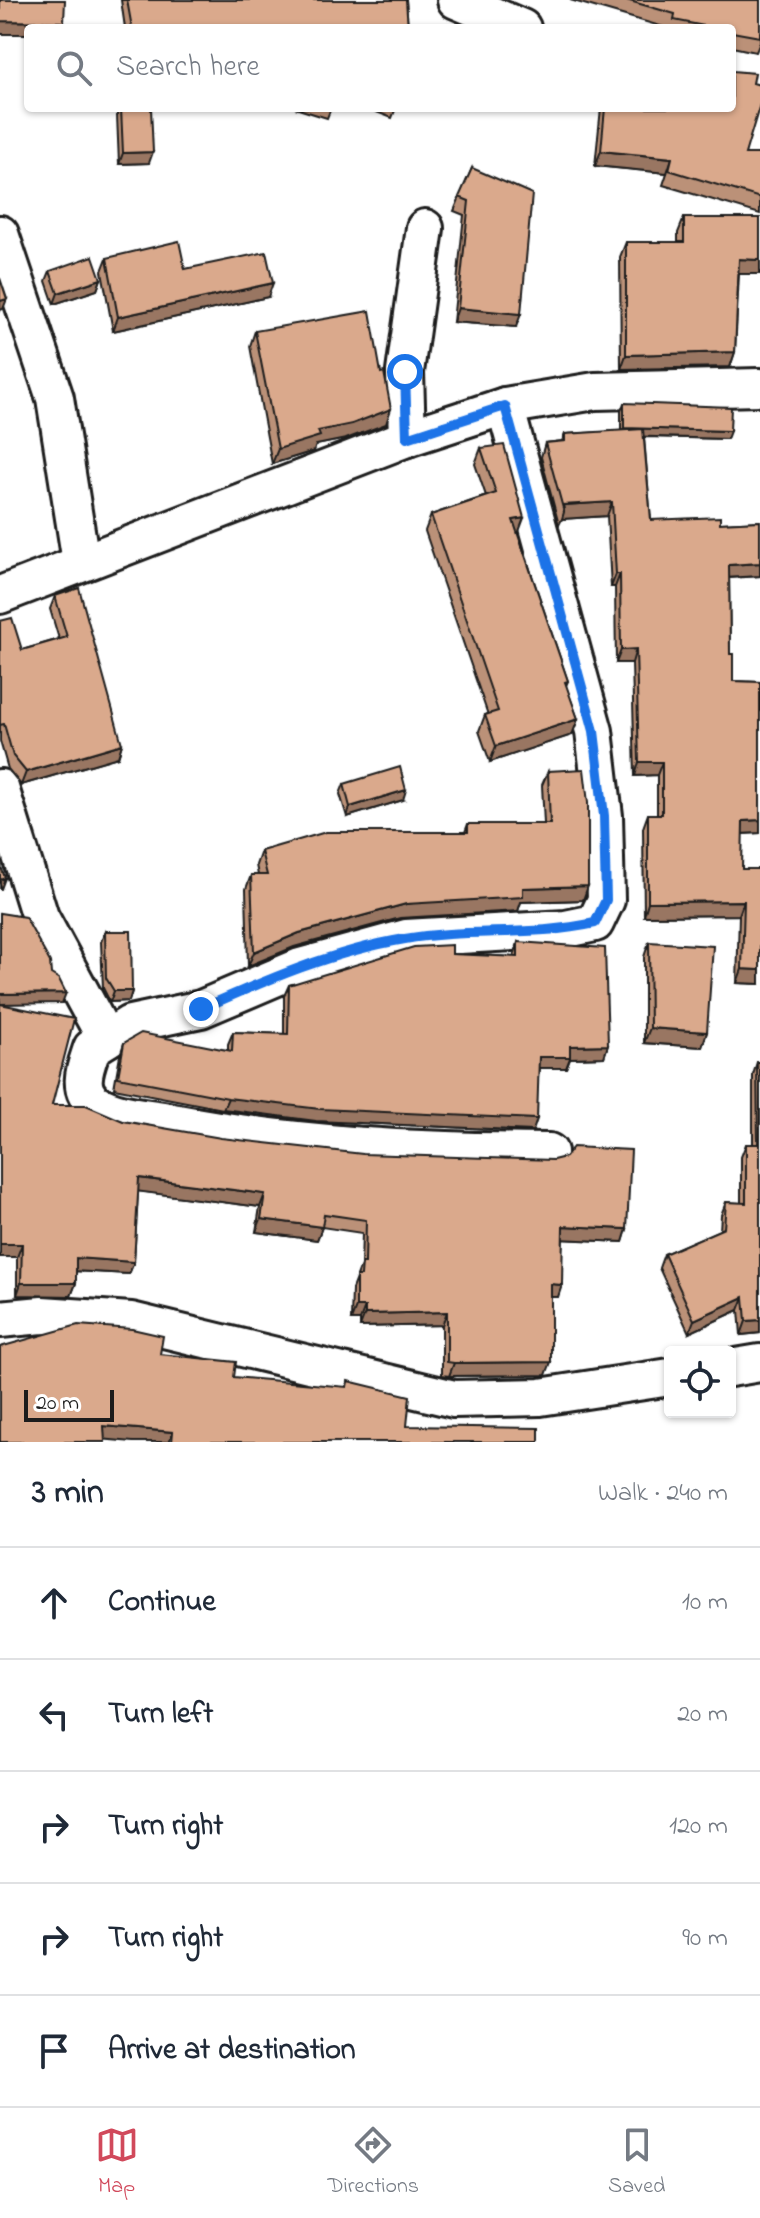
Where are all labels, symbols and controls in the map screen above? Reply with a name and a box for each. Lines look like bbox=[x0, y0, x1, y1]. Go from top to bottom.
search box bbox=[24, 24, 736, 112]
icon: search bbox=[52, 46, 96, 90]
text: Search here bbox=[116, 46, 260, 90]
route start bbox=[387, 354, 423, 390]
route end bbox=[183, 991, 219, 1027]
map controls bbox=[664, 1346, 736, 1418]
button: locate bbox=[664, 1346, 736, 1418]
scale bar bbox=[24, 1386, 114, 1422]
text: 20 m bbox=[36, 1388, 79, 1420]
text: 3 min bbox=[32, 1469, 104, 1519]
text: Walk · 240 m bbox=[598, 1475, 728, 1513]
icon: ahead bbox=[32, 1581, 76, 1625]
text: Continue bbox=[108, 1581, 216, 1625]
text: 10 m bbox=[682, 1584, 728, 1622]
icon: left bbox=[32, 1693, 76, 1737]
text: Turn left bbox=[108, 1693, 213, 1737]
text: 20 m bbox=[677, 1696, 728, 1734]
icon: right bbox=[32, 1805, 76, 1849]
text: Turn right bbox=[108, 1805, 223, 1849]
text: 120 m bbox=[669, 1808, 728, 1846]
icon: right bbox=[32, 1917, 76, 1961]
text: Turn right bbox=[108, 1917, 223, 1961]
text: 90 m bbox=[682, 1920, 728, 1958]
icon: arrive bbox=[32, 2029, 76, 2073]
text: Arrive at destination bbox=[108, 2029, 356, 2073]
tab: Map bbox=[95, 2123, 139, 2203]
tab: Directions bbox=[328, 2123, 419, 2203]
tab: Saved bbox=[608, 2123, 665, 2203]

